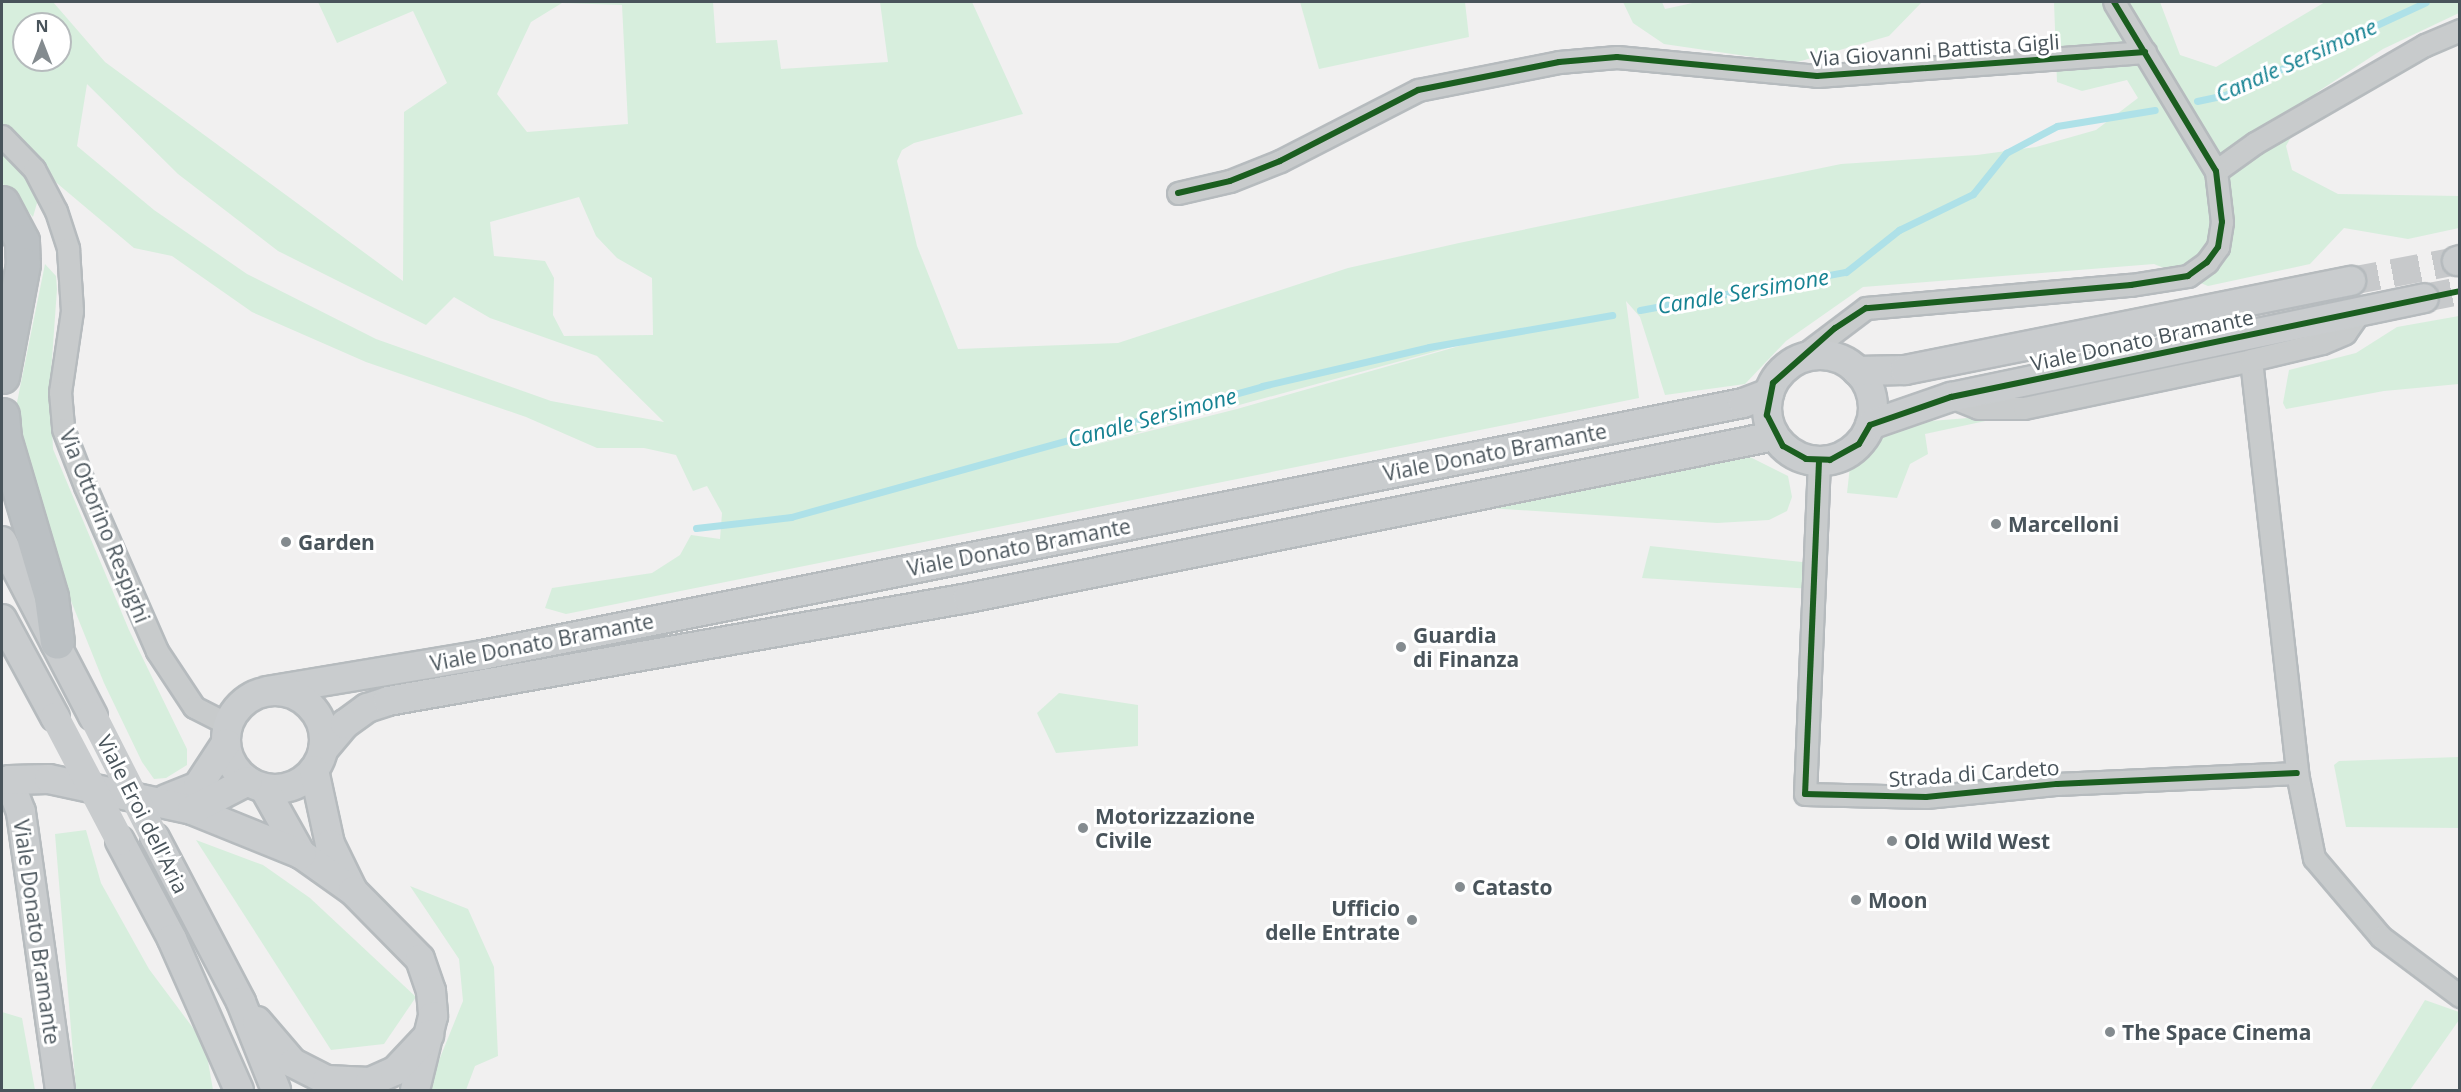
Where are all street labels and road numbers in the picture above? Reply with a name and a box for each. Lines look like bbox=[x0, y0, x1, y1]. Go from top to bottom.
street label: Via Giovanni Battista Gigli bbox=[1810, 29, 2060, 71]
street label: Viale Donato Bramante bbox=[2028, 304, 2256, 376]
street label: Viale Donato Bramante bbox=[1381, 418, 1609, 486]
street label: Via Ottorino Respighi bbox=[55, 426, 155, 626]
street label: Viale Donato Bramante bbox=[905, 513, 1133, 581]
street label: Viale Donato Bramante bbox=[428, 608, 656, 676]
street label: Viale Eroi dell'Aria bbox=[92, 731, 194, 897]
street label: Strada di Cardeto bbox=[1888, 754, 2060, 792]
street label: Viale Donato Bramante bbox=[9, 818, 65, 1046]

